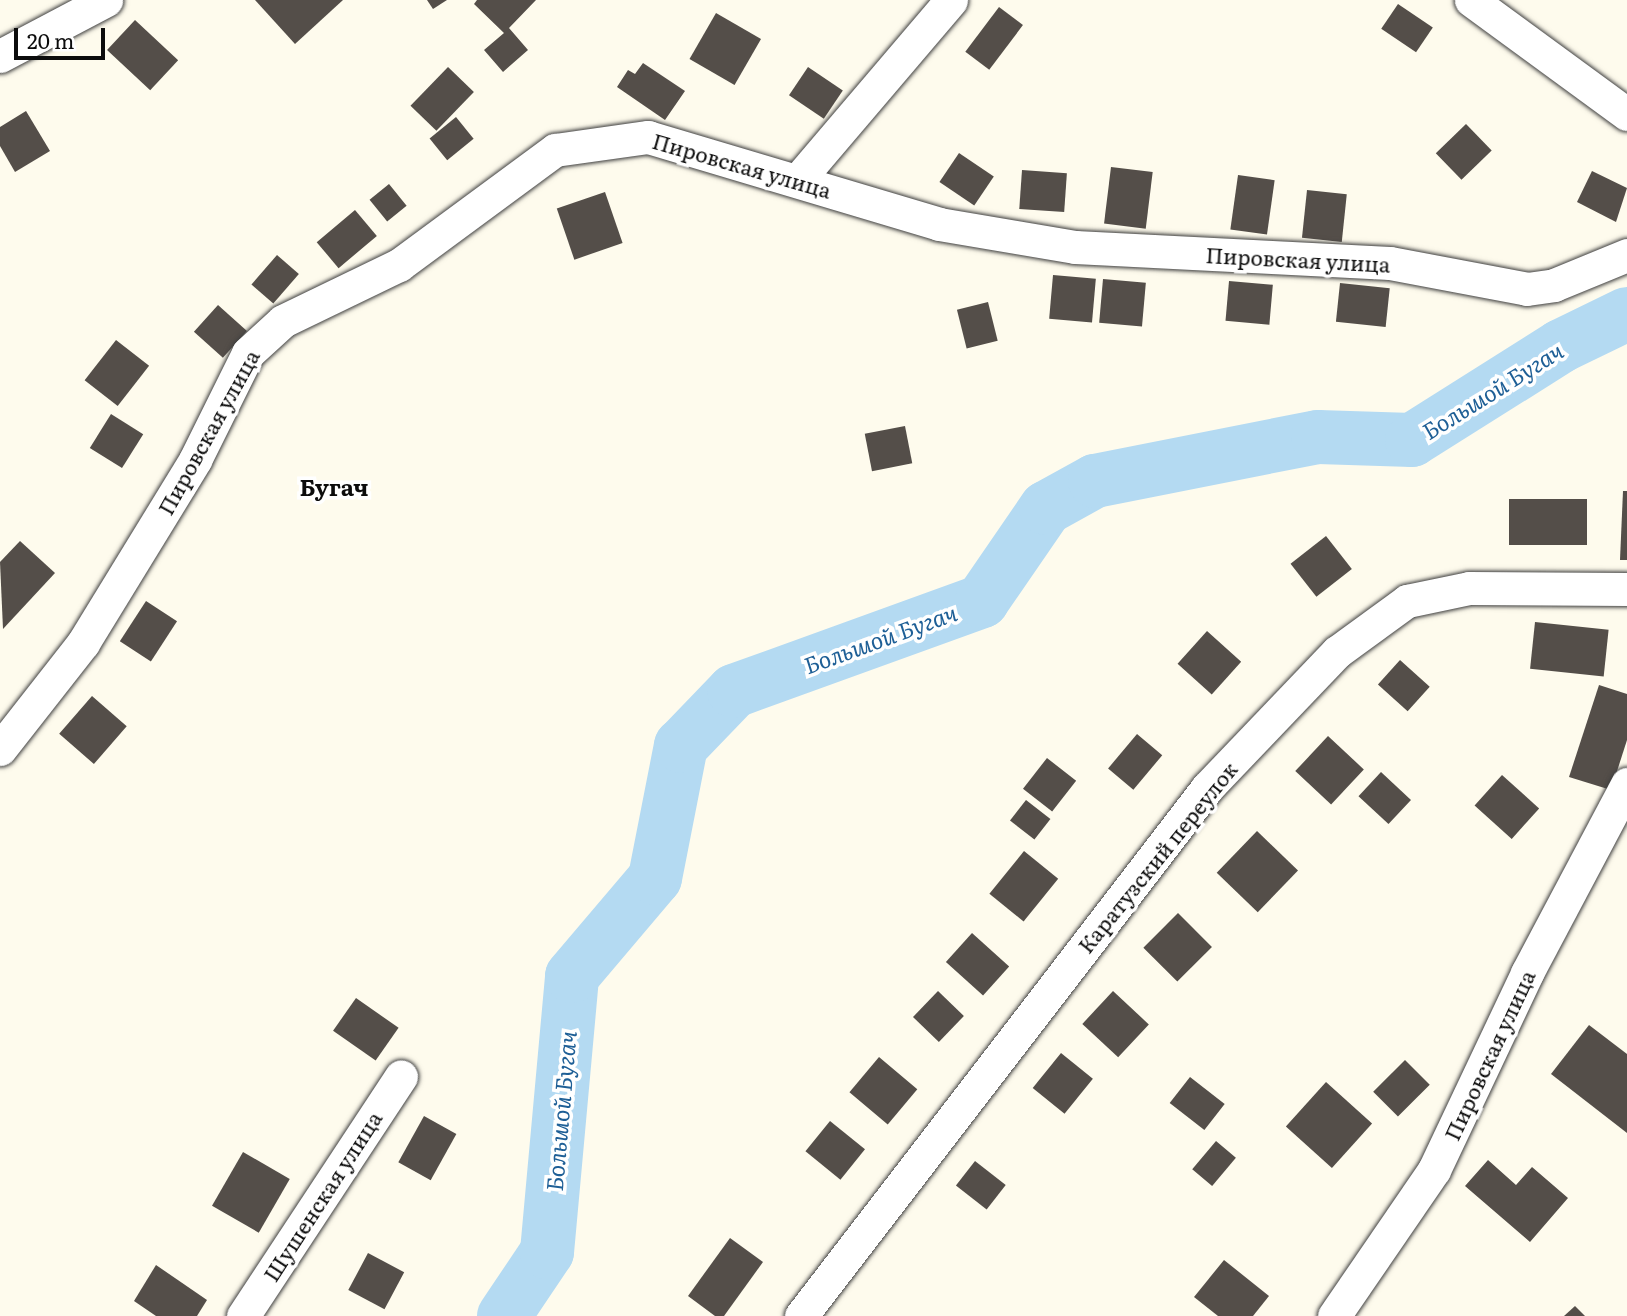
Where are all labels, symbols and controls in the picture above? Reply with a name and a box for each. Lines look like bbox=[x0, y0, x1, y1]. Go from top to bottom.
scale bar bbox=[18, 14, 108, 58]
text: 20 m bbox=[27, 24, 74, 55]
street label: Пировская улица bbox=[650, 127, 834, 203]
street label: Пировская улица bbox=[1205, 242, 1391, 276]
water label: Большой Бугач bbox=[1416, 336, 1568, 444]
street label: Пировская улица bbox=[152, 345, 264, 519]
district label: Бугач bbox=[300, 472, 368, 500]
water label: Большой Бугач bbox=[800, 598, 960, 678]
street label: Каратузский переулок bbox=[1072, 756, 1242, 958]
street label: Пировская улица bbox=[1439, 966, 1539, 1144]
water label: Большой Бугач bbox=[539, 1030, 581, 1192]
street label: Шушенская улица bbox=[258, 1106, 386, 1286]

